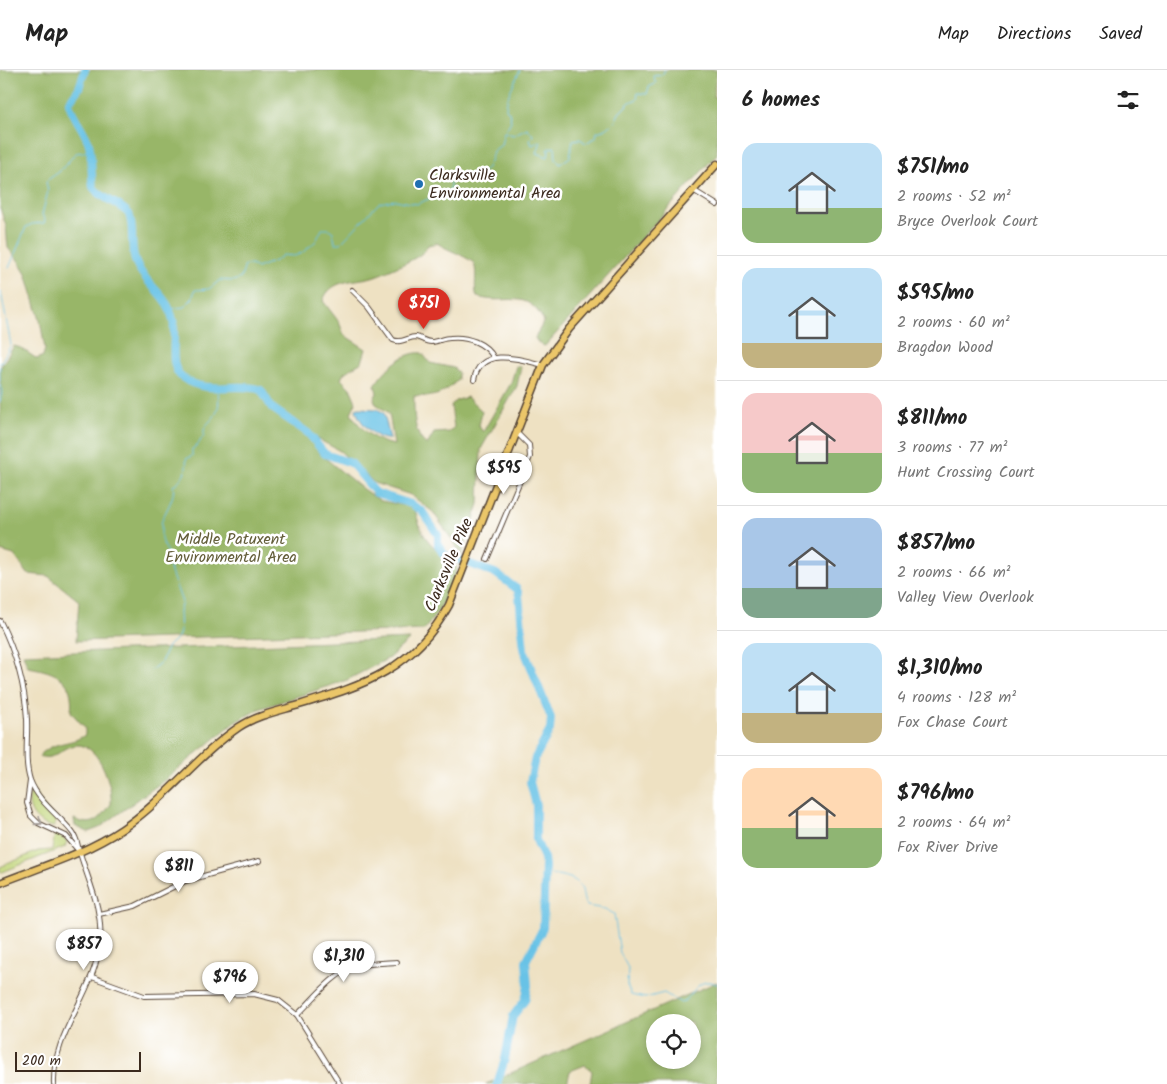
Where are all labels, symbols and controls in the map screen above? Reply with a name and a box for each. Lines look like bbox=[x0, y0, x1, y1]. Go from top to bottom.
text: Map bbox=[25, 15, 68, 54]
text: Map bbox=[937, 20, 969, 49]
text: Directions bbox=[997, 20, 1071, 49]
text: Saved bbox=[1099, 20, 1142, 49]
text: 6 homes bbox=[742, 84, 820, 117]
icon: filters bbox=[1114, 86, 1142, 114]
text: $751/mo bbox=[897, 151, 969, 184]
place label: Clarksville Environmental Area bbox=[429, 163, 561, 206]
icon: home bbox=[782, 163, 842, 223]
marker: Clarksville Environmental Area bbox=[413, 178, 425, 190]
text: 2 rooms · 52 m² bbox=[897, 184, 1011, 209]
text: Bryce Overlook Court bbox=[897, 209, 1038, 234]
text: $595/mo bbox=[897, 277, 974, 310]
pin: $751 bbox=[394, 288, 454, 330]
icon: home bbox=[782, 288, 842, 348]
text: $751 bbox=[409, 291, 439, 316]
text: 2 rooms · 60 m² bbox=[897, 310, 1010, 335]
text: Bragdon Wood bbox=[897, 335, 993, 360]
text: $811/mo bbox=[897, 402, 967, 435]
icon: home bbox=[782, 413, 842, 473]
text: 3 rooms · 77 m² bbox=[897, 435, 1007, 460]
pin: $595 bbox=[474, 452, 534, 495]
text: $595 bbox=[487, 456, 521, 481]
text: Hunt Crossing Court bbox=[897, 460, 1035, 485]
street label: Clarksville Pike bbox=[418, 514, 480, 616]
park label: Middle Patuxent Environmental Area bbox=[165, 527, 297, 570]
text: $857/mo bbox=[897, 527, 975, 560]
icon: home bbox=[782, 538, 842, 598]
text: 2 rooms · 66 m² bbox=[897, 560, 1011, 585]
text: Valley View Overlook bbox=[897, 585, 1034, 610]
text: $1,310/mo bbox=[897, 652, 983, 685]
icon: home bbox=[782, 663, 842, 723]
text: 4 rooms · 128 m² bbox=[897, 685, 1016, 710]
text: Fox Chase Court bbox=[897, 710, 1008, 735]
text: $796/mo bbox=[897, 777, 974, 810]
icon: home bbox=[782, 788, 842, 848]
text: 2 rooms · 64 m² bbox=[897, 810, 1010, 835]
one-way arrow bbox=[34, 816, 43, 826]
text: Fox River Drive bbox=[897, 835, 998, 860]
pin: $811 bbox=[149, 850, 209, 893]
text: $811 bbox=[165, 854, 193, 879]
pin: $857 bbox=[54, 928, 114, 971]
text: $857 bbox=[67, 932, 101, 957]
pin: $1,310 bbox=[303, 940, 385, 983]
text: $1,310 bbox=[324, 944, 364, 969]
pin: $796 bbox=[200, 962, 260, 1004]
text: $796 bbox=[213, 965, 247, 990]
map controls bbox=[646, 1014, 701, 1069]
button: locate bbox=[646, 1014, 701, 1069]
scale bar bbox=[15, 1049, 141, 1072]
text: 200 m bbox=[22, 1050, 61, 1072]

